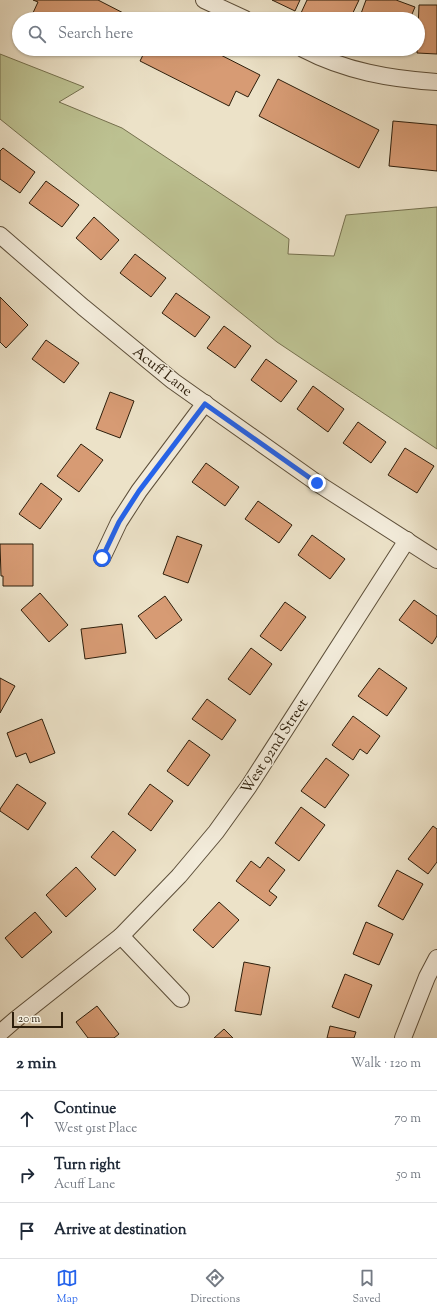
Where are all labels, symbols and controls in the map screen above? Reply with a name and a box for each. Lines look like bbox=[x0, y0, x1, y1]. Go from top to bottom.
search box bbox=[12, 12, 425, 56]
icon: search bbox=[26, 23, 48, 45]
text: Search here bbox=[58, 24, 133, 45]
street label: Acuff Lane bbox=[128, 342, 196, 402]
route end bbox=[308, 474, 326, 492]
route start bbox=[93, 549, 111, 567]
street label: West 92nd Street bbox=[237, 695, 314, 799]
scale bar bbox=[12, 1010, 63, 1029]
text: 20 m bbox=[18, 1011, 40, 1027]
text: 2 min bbox=[16, 1052, 57, 1076]
text: Walk · 120 m bbox=[351, 1055, 421, 1073]
text: Continue bbox=[54, 1099, 116, 1120]
icon: ahead bbox=[16, 1108, 38, 1130]
text: 70 m bbox=[394, 1110, 421, 1128]
text: West 91st Place bbox=[54, 1120, 137, 1138]
text: Turn right bbox=[54, 1155, 120, 1176]
icon: right bbox=[16, 1164, 38, 1186]
text: 50 m bbox=[396, 1166, 421, 1184]
text: Acuff Lane bbox=[54, 1176, 115, 1194]
icon: arrive bbox=[16, 1220, 38, 1242]
text: Arrive at destination bbox=[54, 1220, 187, 1241]
tab: Map bbox=[56, 1267, 78, 1307]
tab: Directions bbox=[191, 1267, 240, 1307]
tab: Saved bbox=[353, 1267, 381, 1307]

